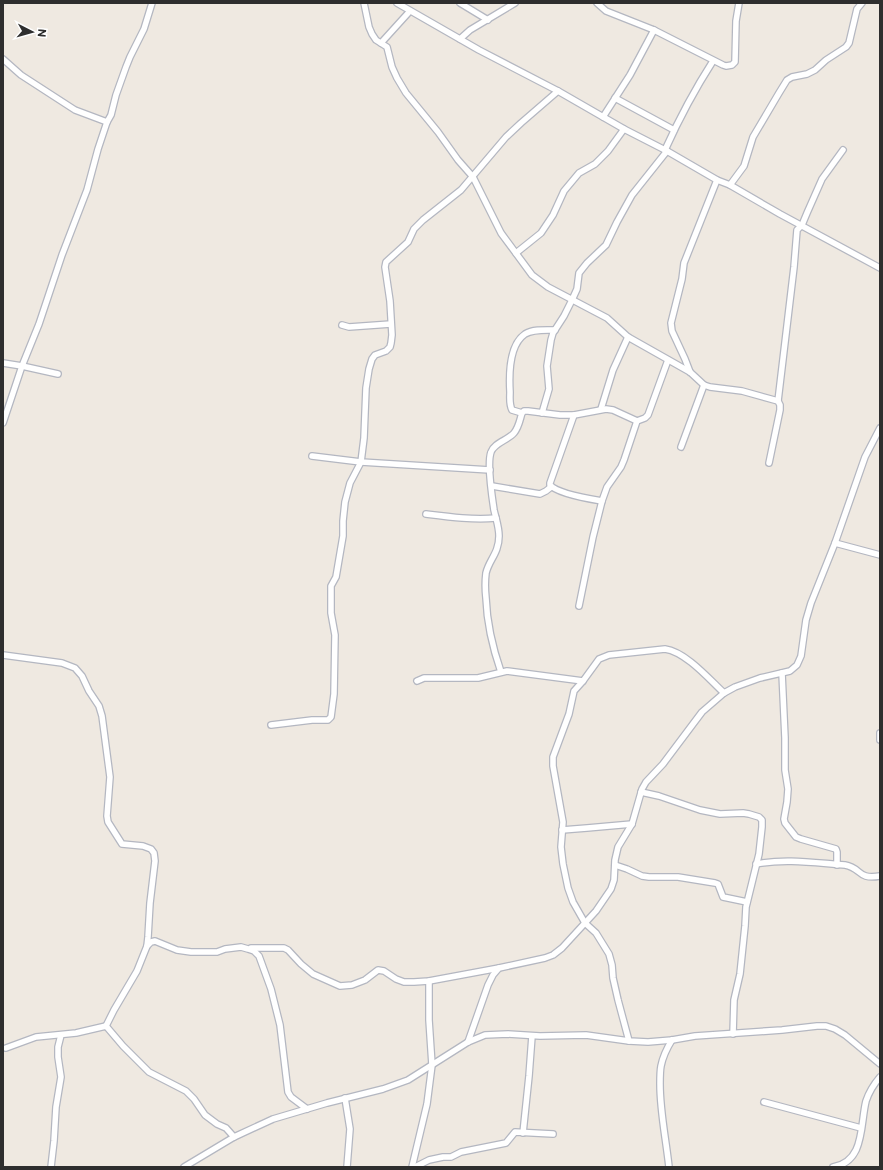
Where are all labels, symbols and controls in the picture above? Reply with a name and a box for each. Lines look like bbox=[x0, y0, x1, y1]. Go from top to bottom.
north arrow bbox=[12, 12, 52, 52]
text: N bbox=[36, 28, 49, 38]

